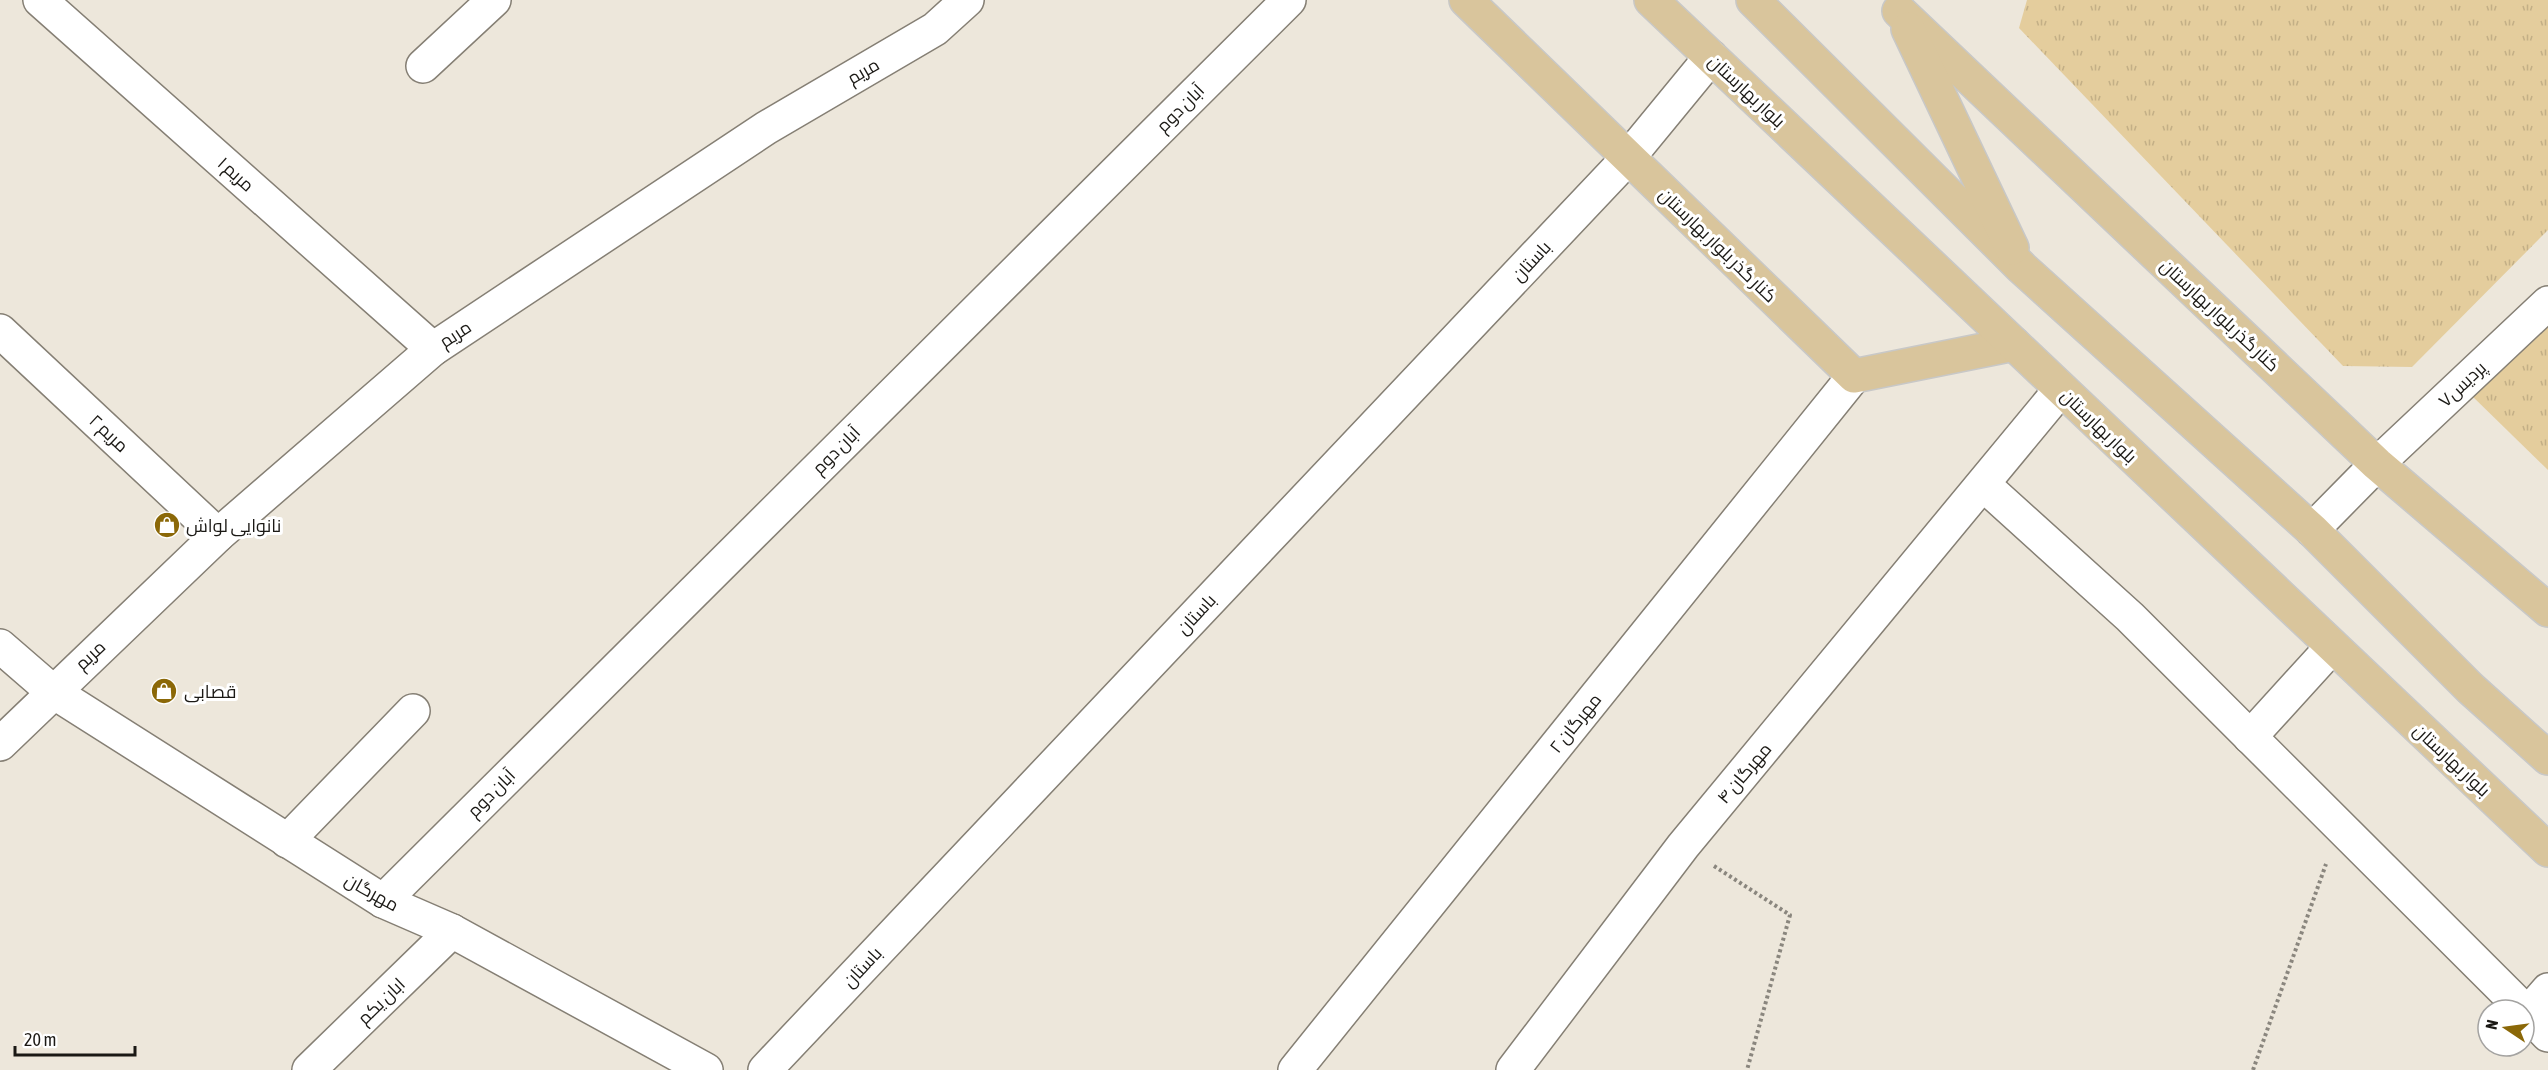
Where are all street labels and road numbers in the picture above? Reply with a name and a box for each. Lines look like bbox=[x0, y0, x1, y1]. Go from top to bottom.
street label: بلوار بهارستان bbox=[1704, 50, 1790, 132]
street label: مریم bbox=[843, 54, 884, 90]
street label: آبان دوم bbox=[1152, 80, 1210, 138]
street label: مریم ۱ bbox=[212, 152, 259, 197]
street label: کنار گذر بلوار بهارستان bbox=[1654, 184, 1781, 307]
street label: باستان bbox=[1507, 236, 1556, 286]
street label: کنار گذر بلوار بهارستان bbox=[2155, 254, 2284, 376]
street label: مریم bbox=[435, 316, 476, 354]
street label: پردیس۷ bbox=[2434, 357, 2492, 413]
street label: بلوار بهارستان bbox=[2056, 385, 2141, 468]
street label: مریم ۲ bbox=[84, 410, 133, 458]
street label: آبان دوم bbox=[808, 422, 866, 480]
street label: باستان bbox=[1172, 589, 1221, 639]
street label: مریم bbox=[71, 636, 111, 676]
street label: مهرگان ۲ bbox=[1545, 689, 1606, 758]
street label: بلوار بهارستان bbox=[2409, 719, 2495, 801]
street label: مهرگان ۴ bbox=[1713, 738, 1776, 808]
street label: آبان دوم bbox=[463, 765, 521, 823]
street label: مهرگان bbox=[341, 869, 403, 916]
street label: باستان bbox=[838, 942, 887, 992]
street label: ابان یکم bbox=[353, 973, 411, 1030]

